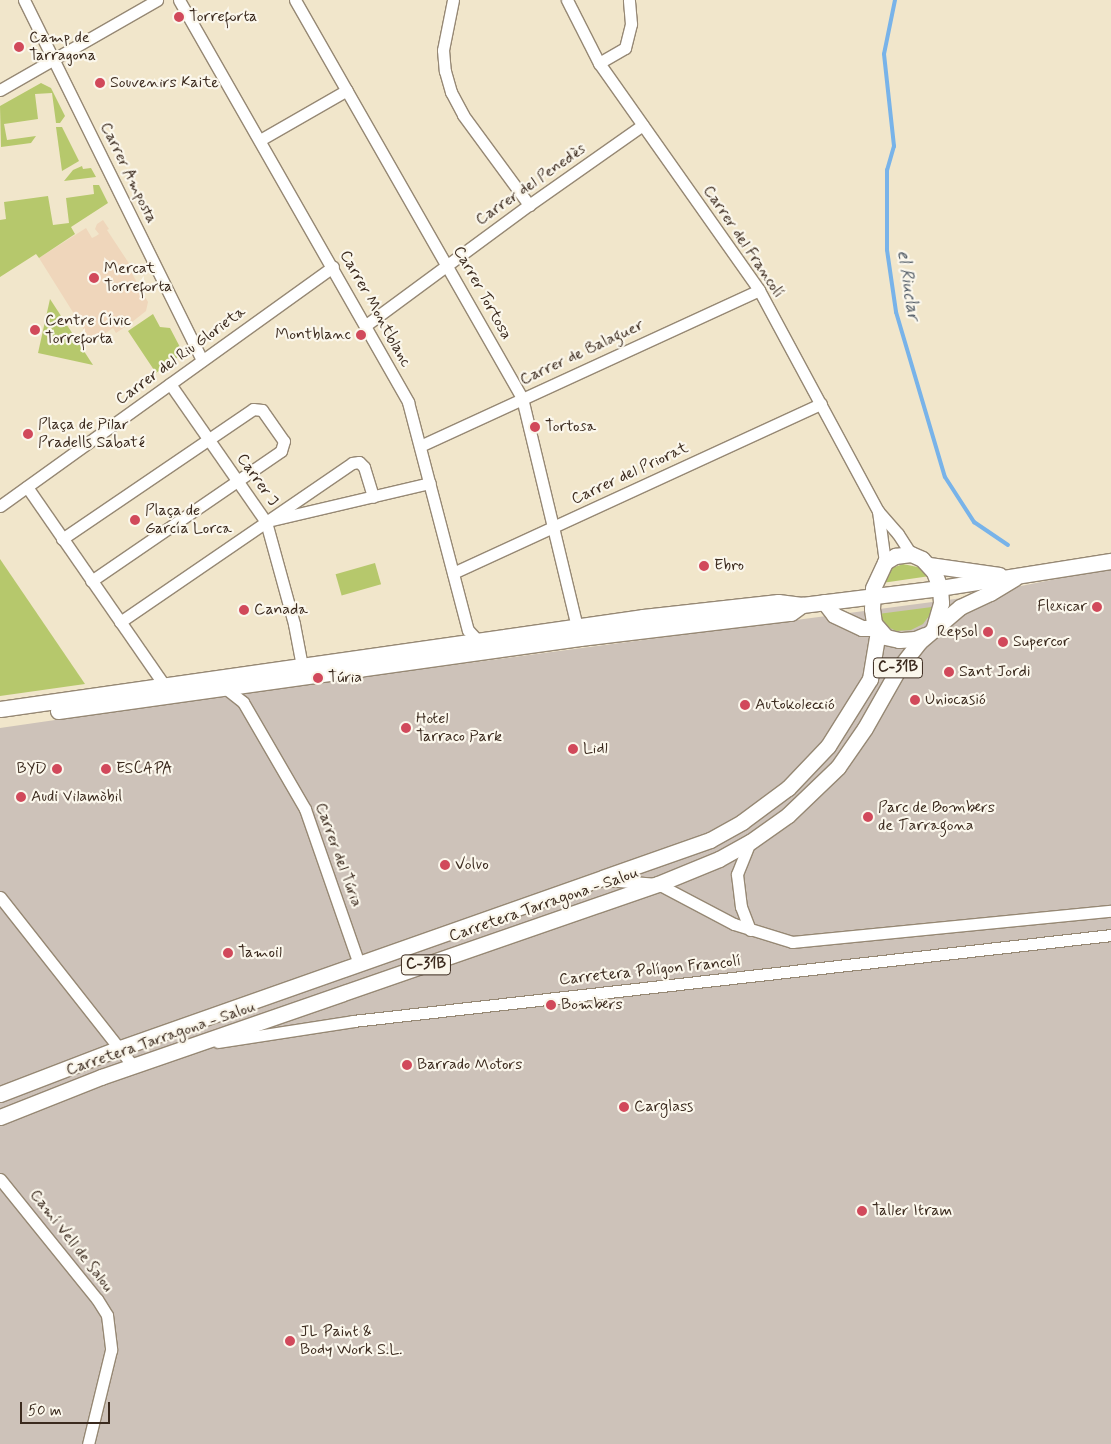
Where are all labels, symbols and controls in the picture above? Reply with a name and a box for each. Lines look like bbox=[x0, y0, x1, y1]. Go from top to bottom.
place label: Torreforta bbox=[189, 7, 257, 27]
marker: Torreforta bbox=[173, 11, 185, 23]
place label: Camp de Tarragona bbox=[29, 28, 96, 66]
marker: Camp de Tarragona bbox=[13, 41, 25, 53]
place label: Souvenirs Kaite bbox=[110, 73, 217, 93]
marker: Souvenirs Kaite bbox=[94, 77, 106, 89]
street label: Carrer Amposta bbox=[96, 120, 160, 226]
street label: Carrer del Penedès bbox=[472, 140, 590, 230]
street label: Carrer del Francolí bbox=[698, 182, 788, 302]
street label: Carrer Tortosa bbox=[449, 243, 515, 343]
street label: Carrer Montblanc bbox=[336, 248, 414, 370]
water label: el Riuclar bbox=[892, 249, 924, 321]
place label: Mercat Torreforta bbox=[104, 259, 172, 297]
marker: Mercat Torreforta bbox=[88, 272, 100, 284]
street label: Carrer del Riu Glorieta bbox=[113, 303, 249, 409]
place label: Centre Cívic Torreforta bbox=[45, 311, 133, 349]
street label: Carrer de Balaguer bbox=[518, 316, 646, 390]
marker: Centre Cívic Torreforta bbox=[29, 324, 41, 336]
place label: Montblanc bbox=[275, 325, 351, 345]
marker: Montblanc bbox=[355, 329, 367, 341]
place label: Plaça de Pilar Pradells Sabaté bbox=[38, 415, 145, 453]
place label: Tortosa bbox=[545, 417, 596, 437]
marker: Tortosa bbox=[529, 421, 541, 433]
marker: Plaça de Pilar Pradells Sabaté bbox=[22, 428, 34, 440]
street label: Carrer del Priorat bbox=[568, 438, 692, 510]
street label: Carrer J bbox=[232, 449, 282, 511]
place label: Plaça de García Lorca bbox=[145, 501, 230, 539]
marker: Plaça de García Lorca bbox=[129, 514, 141, 526]
place label: Ebro bbox=[714, 556, 744, 576]
marker: Ebro bbox=[698, 560, 710, 572]
place label: Flexicar bbox=[1037, 597, 1087, 617]
place label: Canada bbox=[254, 600, 308, 620]
marker: Flexicar bbox=[1091, 601, 1103, 613]
marker: Canada bbox=[238, 604, 250, 616]
place label: Repsol bbox=[937, 622, 978, 642]
marker: Repsol bbox=[982, 626, 994, 638]
place label: Supercor bbox=[1013, 632, 1069, 652]
marker: Supercor bbox=[997, 636, 1009, 648]
road number: C-31B bbox=[872, 656, 924, 680]
place label: Sant Jordi bbox=[959, 662, 1031, 682]
marker: Sant Jordi bbox=[943, 666, 955, 678]
place label: Túria bbox=[328, 668, 362, 688]
marker: Túria bbox=[312, 672, 324, 684]
place label: Uniocasió bbox=[925, 690, 986, 710]
marker: Uniocasió bbox=[909, 694, 921, 706]
place label: Autokolecció bbox=[755, 695, 835, 715]
marker: Autokolecció bbox=[739, 699, 751, 711]
place label: Hotel Tarraco Park bbox=[416, 709, 501, 747]
marker: Hotel Tarraco Park bbox=[400, 722, 412, 734]
place label: Lidl bbox=[583, 739, 608, 759]
marker: Lidl bbox=[567, 743, 579, 755]
place label: BYD bbox=[16, 759, 47, 779]
place label: ESCAPA bbox=[116, 759, 173, 779]
marker: BYD bbox=[51, 763, 63, 775]
marker: ESCAPA bbox=[100, 763, 112, 775]
place label: Audi Vilamòbil bbox=[31, 787, 128, 807]
marker: Audi Vilamòbil bbox=[15, 791, 27, 803]
place label: Parc de Bombers de Tarragona bbox=[878, 798, 994, 836]
street label: Carrer del Túria bbox=[310, 800, 366, 910]
marker: Parc de Bombers de Tarragona bbox=[862, 811, 874, 823]
place label: Volvo bbox=[455, 855, 489, 875]
marker: Volvo bbox=[439, 859, 451, 871]
street label: Carretera Tarragona - Salou bbox=[448, 864, 640, 946]
place label: Tamoil bbox=[238, 943, 282, 963]
marker: Tamoil bbox=[222, 947, 234, 959]
road number: C-31B bbox=[400, 952, 452, 978]
street label: Carretera Polígon Francolí bbox=[558, 952, 742, 990]
place label: Bombers bbox=[561, 995, 623, 1015]
street label: Carretera Tarragona - Salou bbox=[65, 998, 257, 1080]
marker: Bombers bbox=[545, 999, 557, 1011]
place label: Barrado Motors bbox=[417, 1055, 521, 1075]
marker: Barrado Motors bbox=[401, 1059, 413, 1071]
place label: Carglass bbox=[634, 1097, 693, 1117]
marker: Carglass bbox=[618, 1101, 630, 1113]
street label: Camí Vell de Salou bbox=[24, 1185, 118, 1297]
place label: Taller Itram bbox=[872, 1201, 962, 1221]
marker: Taller Itram bbox=[856, 1205, 868, 1217]
place label: JL Paint & Body Work S.L. bbox=[300, 1322, 402, 1360]
marker: JL Paint & Body Work S.L. bbox=[284, 1335, 296, 1347]
scale bar bbox=[22, 1392, 112, 1424]
text: 50 m bbox=[28, 1401, 62, 1421]

